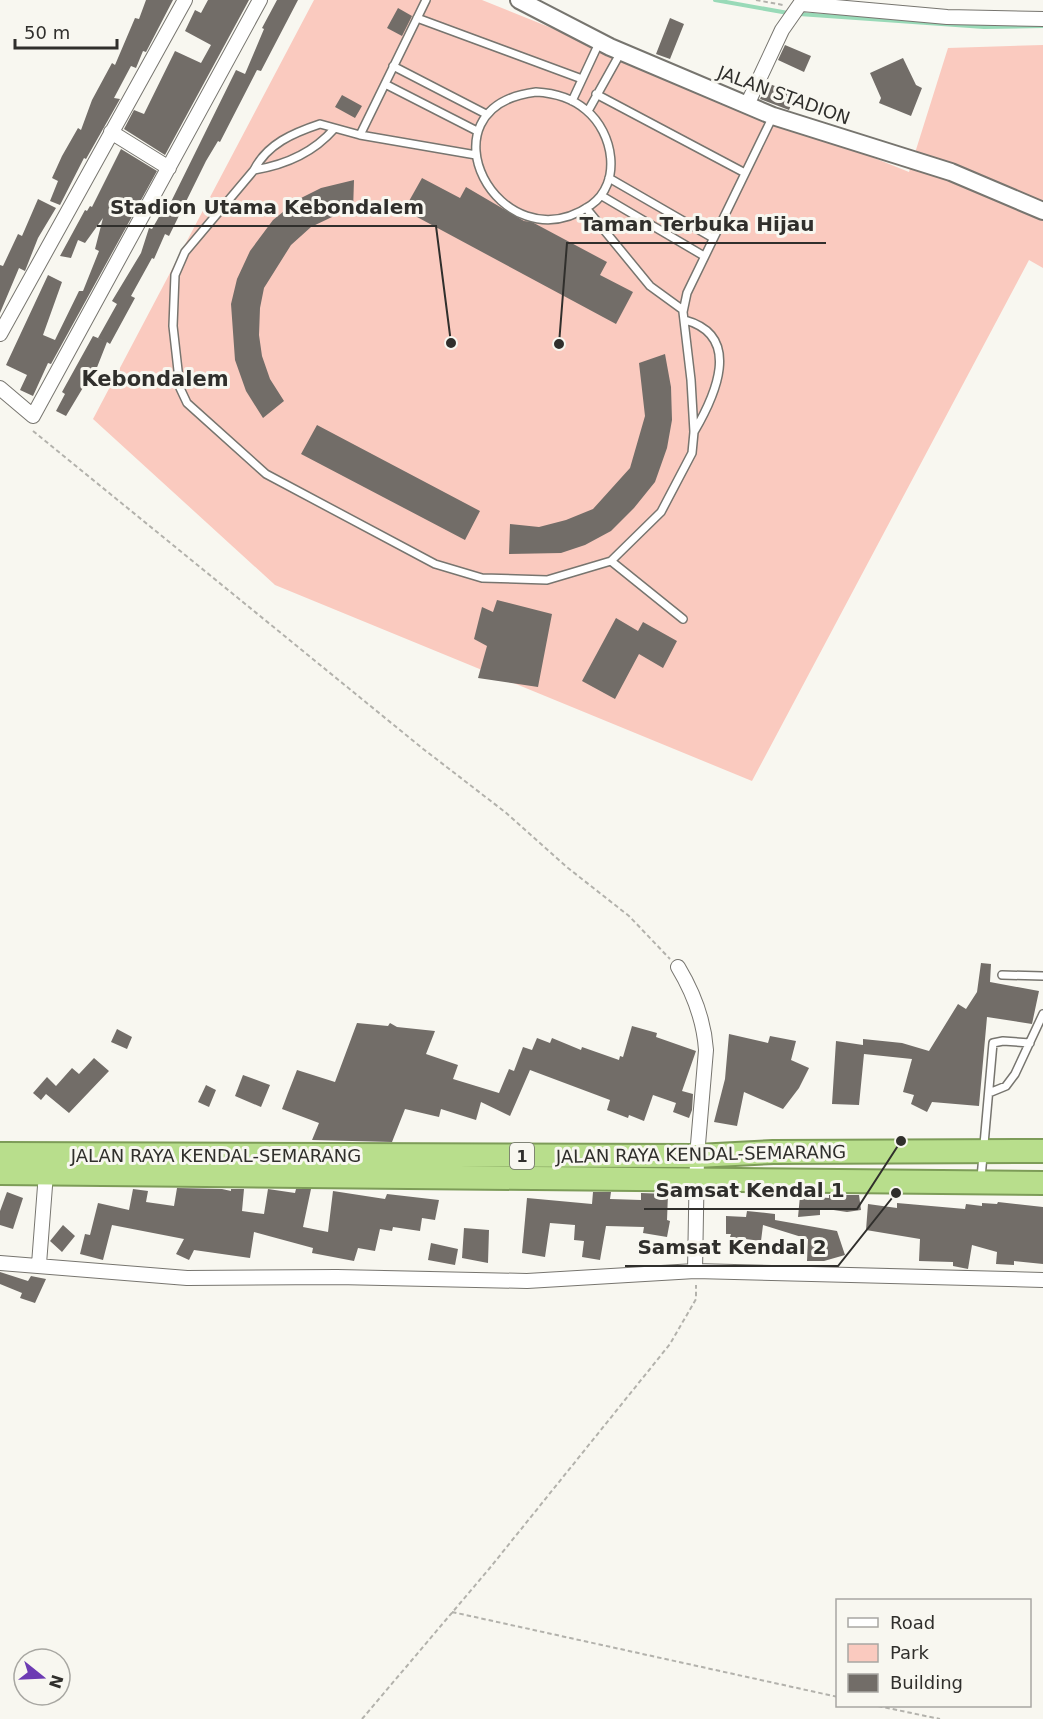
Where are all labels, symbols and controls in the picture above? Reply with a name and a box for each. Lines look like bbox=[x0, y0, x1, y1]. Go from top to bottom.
scale bar bbox=[15, 12, 117, 50]
text: 50 m bbox=[24, 22, 70, 43]
street label: JALAN STADION bbox=[714, 61, 853, 129]
callout: Stadion Utama Kebondalem bbox=[97, 188, 436, 226]
text: Stadion Utama Kebondalem bbox=[110, 195, 424, 219]
callout: Taman Terbuka Hijau bbox=[567, 205, 826, 243]
text: Taman Terbuka Hijau bbox=[579, 212, 815, 236]
district label: Kebondalem bbox=[81, 367, 229, 391]
street label: JALAN RAYA KENDAL-SEMARANG bbox=[555, 1141, 846, 1167]
road number: 1 bbox=[510, 1143, 534, 1169]
street label: JALAN RAYA KENDAL-SEMARANG bbox=[70, 1145, 361, 1166]
callout: Samsat Kendal 1 bbox=[644, 1171, 857, 1209]
text: Samsat Kendal 1 bbox=[655, 1178, 845, 1202]
callout: Samsat Kendal 2 bbox=[625, 1228, 838, 1266]
text: Samsat Kendal 2 bbox=[637, 1235, 827, 1259]
legend bbox=[836, 1599, 1031, 1707]
text: Road bbox=[890, 1612, 935, 1633]
text: Park bbox=[890, 1642, 929, 1663]
north arrow bbox=[12, 1647, 72, 1707]
text: N bbox=[45, 1672, 67, 1691]
text: Building bbox=[890, 1672, 963, 1693]

